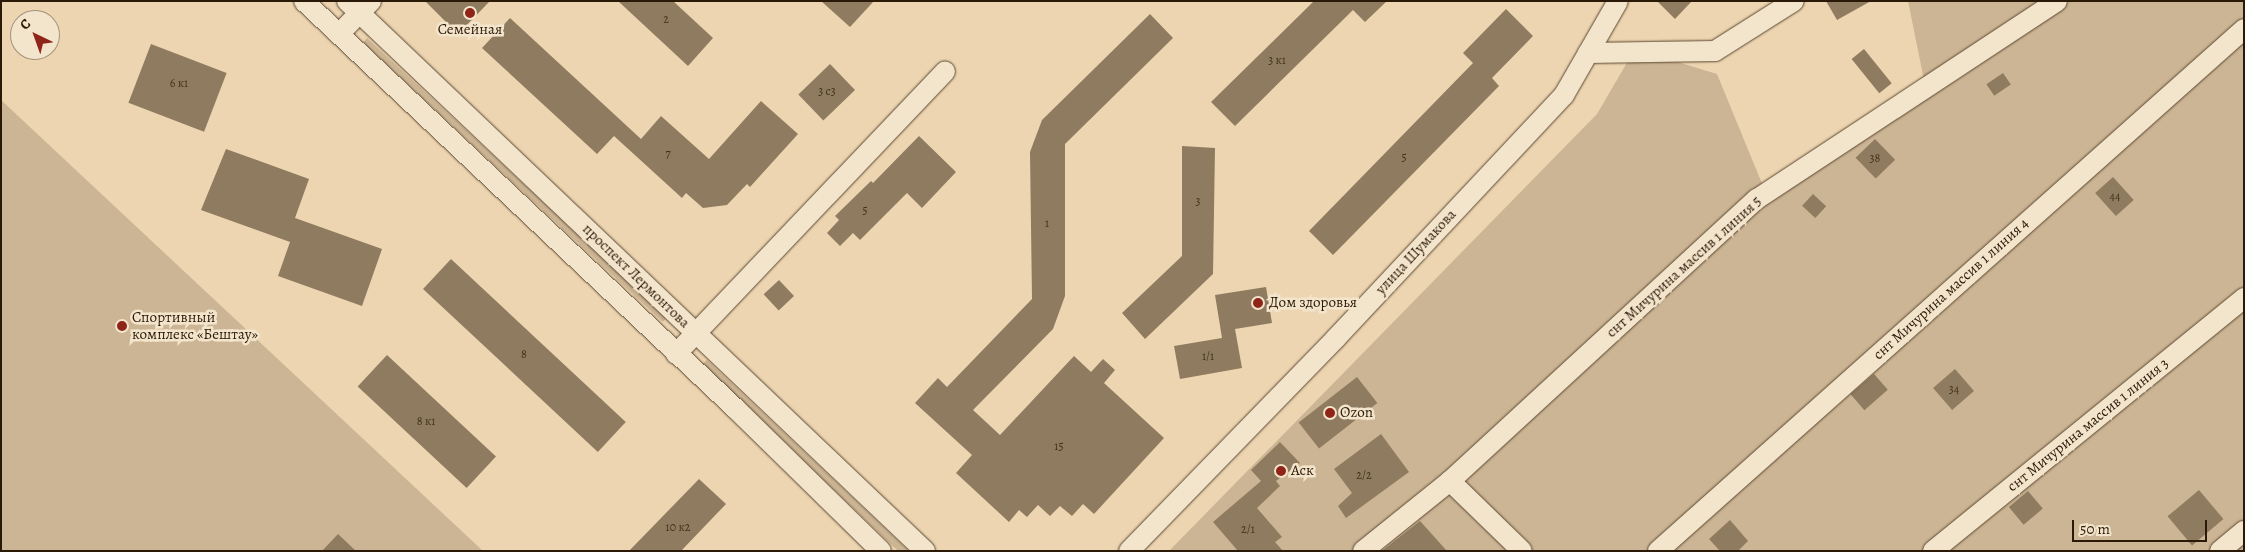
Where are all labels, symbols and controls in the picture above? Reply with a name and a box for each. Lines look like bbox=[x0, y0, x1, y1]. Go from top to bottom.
marker: Семейная bbox=[464, 7, 476, 19]
north arrow bbox=[10, 10, 60, 60]
house number: 2 bbox=[663, 13, 669, 27]
text: С bbox=[16, 14, 35, 34]
place label: Семейная bbox=[438, 21, 502, 39]
house number: 3 к1 bbox=[1268, 54, 1286, 68]
house number: 6 к1 bbox=[170, 77, 188, 91]
house number: 3 с3 bbox=[818, 85, 836, 99]
house number: 7 bbox=[665, 147, 671, 161]
house number: 5 bbox=[1401, 151, 1407, 165]
house number: 38 bbox=[1870, 152, 1880, 166]
house number: 44 bbox=[2110, 190, 2120, 204]
street label: снт Мичурина массив 1 линия 5 bbox=[1603, 193, 1765, 341]
house number: 3 bbox=[1196, 195, 1200, 209]
house number: 5 bbox=[862, 204, 868, 218]
street label: улица Шумакова bbox=[1372, 206, 1460, 298]
street label: снт Мичурина массив 1 линия 4 bbox=[1870, 214, 2032, 364]
house number: 1 bbox=[1045, 217, 1049, 231]
street label: проспект Лермонтова bbox=[579, 220, 693, 332]
place label: Дом здоровья bbox=[1269, 294, 1357, 312]
marker: Дом здоровья bbox=[1251, 296, 1265, 310]
place label: Спортивный комплекс «Бештау» bbox=[132, 308, 258, 343]
marker: Спортивный комплекс «Бештау» bbox=[116, 320, 128, 332]
house number: 8 bbox=[521, 348, 527, 362]
house number: 1/1 bbox=[1202, 350, 1214, 364]
street label: снт Мичурина массив 1 линия 3 bbox=[2004, 354, 2172, 496]
house number: 34 bbox=[1949, 383, 1959, 397]
place label: Ozon bbox=[1340, 404, 1373, 422]
marker: Ozon bbox=[1324, 407, 1336, 419]
house number: 8 к1 bbox=[417, 415, 435, 429]
house number: 15 bbox=[1054, 440, 1064, 454]
place label: Аск bbox=[1291, 462, 1314, 480]
marker: Аск bbox=[1275, 465, 1287, 477]
house number: 2/2 bbox=[1356, 469, 1372, 483]
scale bar bbox=[2075, 510, 2210, 542]
text: 50 m bbox=[2080, 519, 2110, 539]
house number: 10 к2 bbox=[666, 521, 690, 535]
house number: 2/1 bbox=[1241, 523, 1255, 537]

